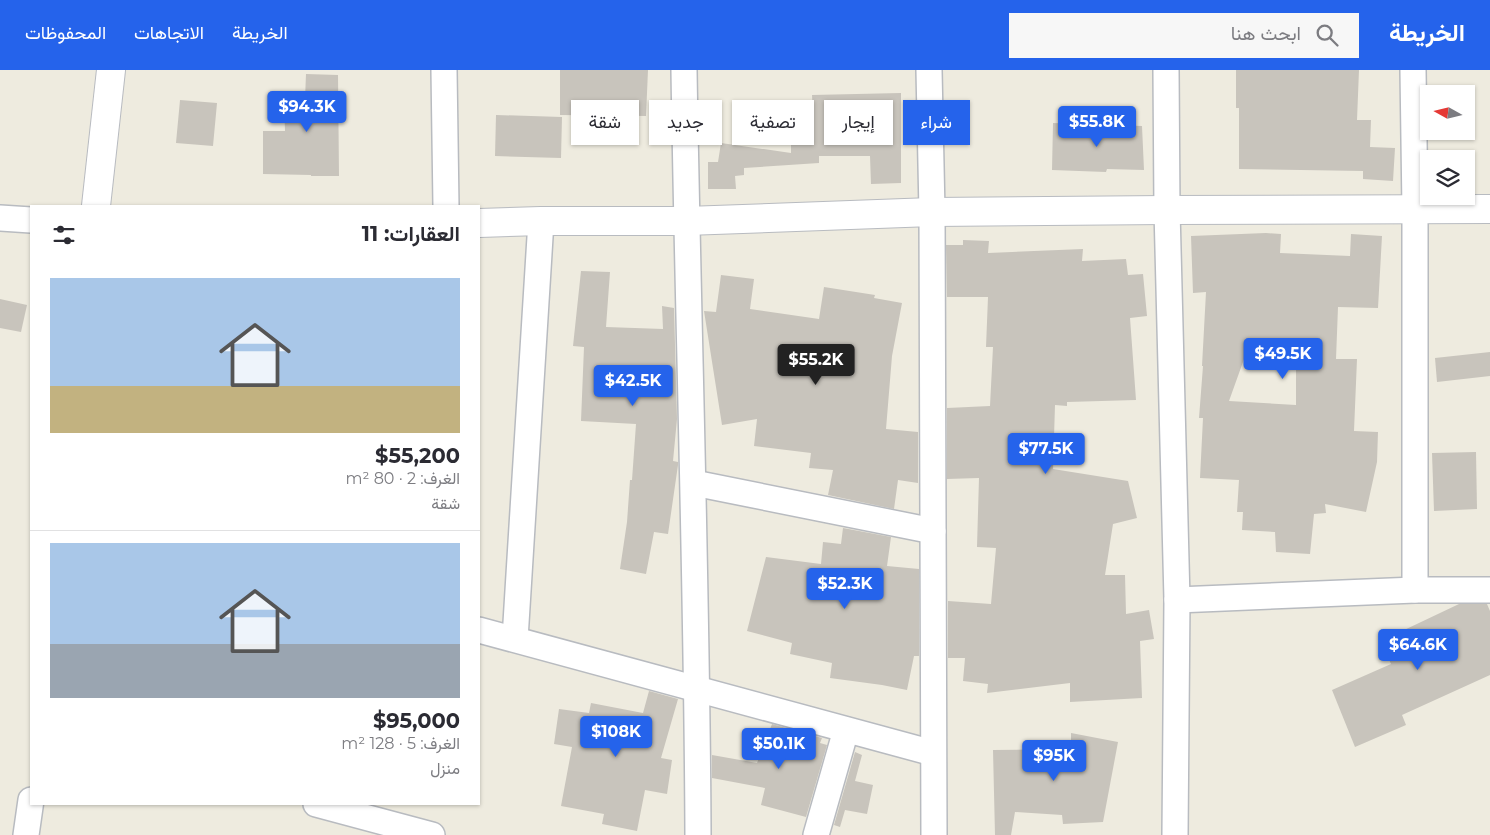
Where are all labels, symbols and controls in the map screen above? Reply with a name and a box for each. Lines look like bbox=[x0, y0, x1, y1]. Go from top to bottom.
search box bbox=[1009, 13, 1359, 58]
text: الخريطة bbox=[1389, 18, 1465, 47]
icon: search bbox=[1313, 21, 1341, 49]
text: المحفوظات bbox=[25, 22, 106, 44]
text: الاتجاهات bbox=[134, 22, 204, 44]
text: الخريطة bbox=[232, 22, 288, 44]
text: ابحث هنا bbox=[1231, 22, 1301, 45]
north arrow bbox=[1420, 85, 1475, 140]
map controls bbox=[1420, 85, 1475, 205]
pin: $94.3K bbox=[266, 90, 348, 133]
text: $94.3K bbox=[278, 97, 336, 116]
chip: شقة bbox=[571, 100, 639, 145]
chip: جديد bbox=[649, 100, 722, 145]
chip: تصفية bbox=[732, 100, 814, 145]
chip: إيجار bbox=[824, 100, 893, 145]
chip: شراء bbox=[903, 100, 970, 145]
pin: $55.8K bbox=[1056, 106, 1138, 148]
text: $55.8K bbox=[1069, 112, 1125, 131]
button: layers bbox=[1420, 150, 1475, 205]
icon: filters bbox=[50, 221, 78, 249]
text: العقارات: 11 bbox=[362, 221, 460, 246]
icon: home bbox=[210, 310, 300, 400]
pin: $49.5K bbox=[1242, 338, 1324, 380]
pin: $55.2K bbox=[775, 344, 857, 386]
text: $49.5K bbox=[1255, 344, 1311, 363]
text: $55.2K bbox=[789, 350, 843, 369]
pin: $42.5K bbox=[592, 364, 674, 407]
text: $42.5K bbox=[605, 371, 661, 390]
pin: $77.5K bbox=[1005, 432, 1087, 475]
text: $77.5K bbox=[1019, 439, 1073, 458]
text: $55,200 bbox=[375, 443, 460, 468]
text: الغرف: 2 · 80 m² bbox=[346, 469, 460, 488]
text: شقة bbox=[431, 494, 460, 513]
pin: $52.3K bbox=[804, 568, 886, 610]
text: $52.3K bbox=[818, 574, 872, 593]
icon: home bbox=[210, 576, 300, 666]
pin: $64.6K bbox=[1377, 628, 1459, 671]
text: $64.6K bbox=[1389, 635, 1447, 654]
text: $95,000 bbox=[373, 708, 460, 733]
pin: $108K bbox=[581, 716, 651, 758]
text: $108K bbox=[591, 722, 641, 741]
pin: $50.1K bbox=[738, 728, 820, 770]
text: الغرف: 5 · 128 m² bbox=[341, 734, 460, 753]
text: $50.1K bbox=[753, 734, 805, 753]
pin: $95K bbox=[1024, 740, 1084, 782]
text: $95K bbox=[1033, 746, 1075, 765]
text: منزل bbox=[430, 759, 460, 778]

